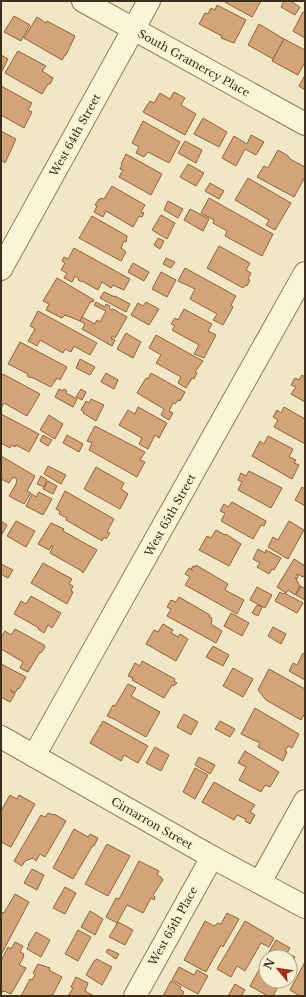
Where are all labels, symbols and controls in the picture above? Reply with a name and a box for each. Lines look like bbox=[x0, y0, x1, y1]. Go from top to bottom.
street label: South Gramercy Place bbox=[136, 26, 252, 100]
street label: West 64th Street bbox=[46, 91, 104, 180]
street label: West 65th Street bbox=[141, 471, 199, 560]
street label: Cimarron Street bbox=[109, 794, 196, 852]
street label: West 65th Place bbox=[145, 884, 201, 969]
north arrow bbox=[258, 949, 298, 989]
text: N bbox=[261, 956, 278, 972]

